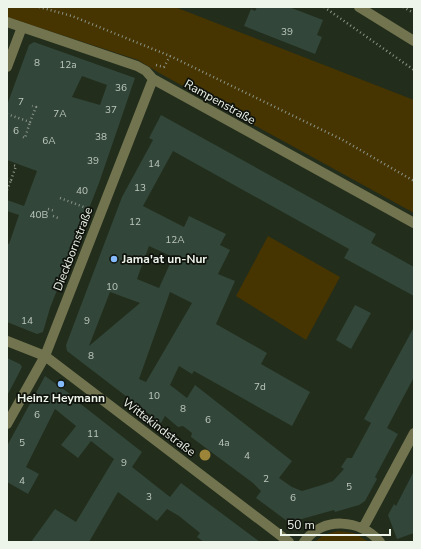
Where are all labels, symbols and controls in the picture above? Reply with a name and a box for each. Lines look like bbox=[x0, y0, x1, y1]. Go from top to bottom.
house number: 39 bbox=[281, 25, 293, 39]
house number: 8 bbox=[34, 56, 40, 70]
house number: 12a bbox=[59, 58, 77, 72]
street label: Rampenstraße bbox=[182, 76, 258, 128]
house number: 36 bbox=[115, 81, 127, 95]
house number: 7 bbox=[18, 95, 24, 109]
house number: 37 bbox=[105, 103, 117, 117]
house number: 7A bbox=[53, 107, 67, 121]
house number: 6 bbox=[13, 124, 19, 138]
house number: 38 bbox=[95, 130, 107, 144]
house number: 6A bbox=[42, 134, 56, 148]
house number: 39 bbox=[87, 154, 99, 168]
house number: 14 bbox=[148, 157, 160, 171]
house number: 13 bbox=[134, 181, 146, 195]
house number: 40 bbox=[76, 184, 88, 198]
street label: Dieckbornstraße bbox=[50, 205, 96, 293]
house number: 40B bbox=[30, 208, 49, 222]
house number: 12 bbox=[129, 215, 141, 229]
house number: 12A bbox=[165, 233, 185, 247]
place label: Jama'at un-Nur bbox=[121, 251, 207, 267]
marker: Jama'at un-Nur bbox=[109, 254, 119, 264]
house number: 10 bbox=[106, 280, 118, 294]
house number: 14 bbox=[21, 314, 33, 328]
house number: 9 bbox=[84, 314, 90, 328]
house number: 8 bbox=[88, 349, 94, 363]
marker: Heinz Heymann bbox=[56, 379, 66, 389]
house number: 7d bbox=[254, 380, 266, 394]
house number: 10 bbox=[148, 389, 160, 403]
place label: Heinz Heymann bbox=[17, 390, 105, 406]
street label: Wittekindstraße bbox=[119, 394, 199, 460]
house number: 8 bbox=[180, 402, 186, 416]
house number: 6 bbox=[34, 408, 40, 422]
house number: 6 bbox=[205, 413, 211, 427]
house number: 11 bbox=[87, 427, 99, 441]
house number: 5 bbox=[19, 436, 25, 450]
house number: 4a bbox=[218, 436, 230, 450]
house number: 4 bbox=[244, 449, 250, 463]
house number: 9 bbox=[121, 456, 127, 470]
house number: 2 bbox=[263, 472, 269, 486]
house number: 4 bbox=[19, 474, 25, 488]
house number: 5 bbox=[346, 480, 352, 494]
house number: 3 bbox=[146, 490, 152, 504]
house number: 6 bbox=[290, 491, 296, 505]
scale bar bbox=[281, 511, 390, 537]
text: 50 m bbox=[287, 517, 315, 533]

